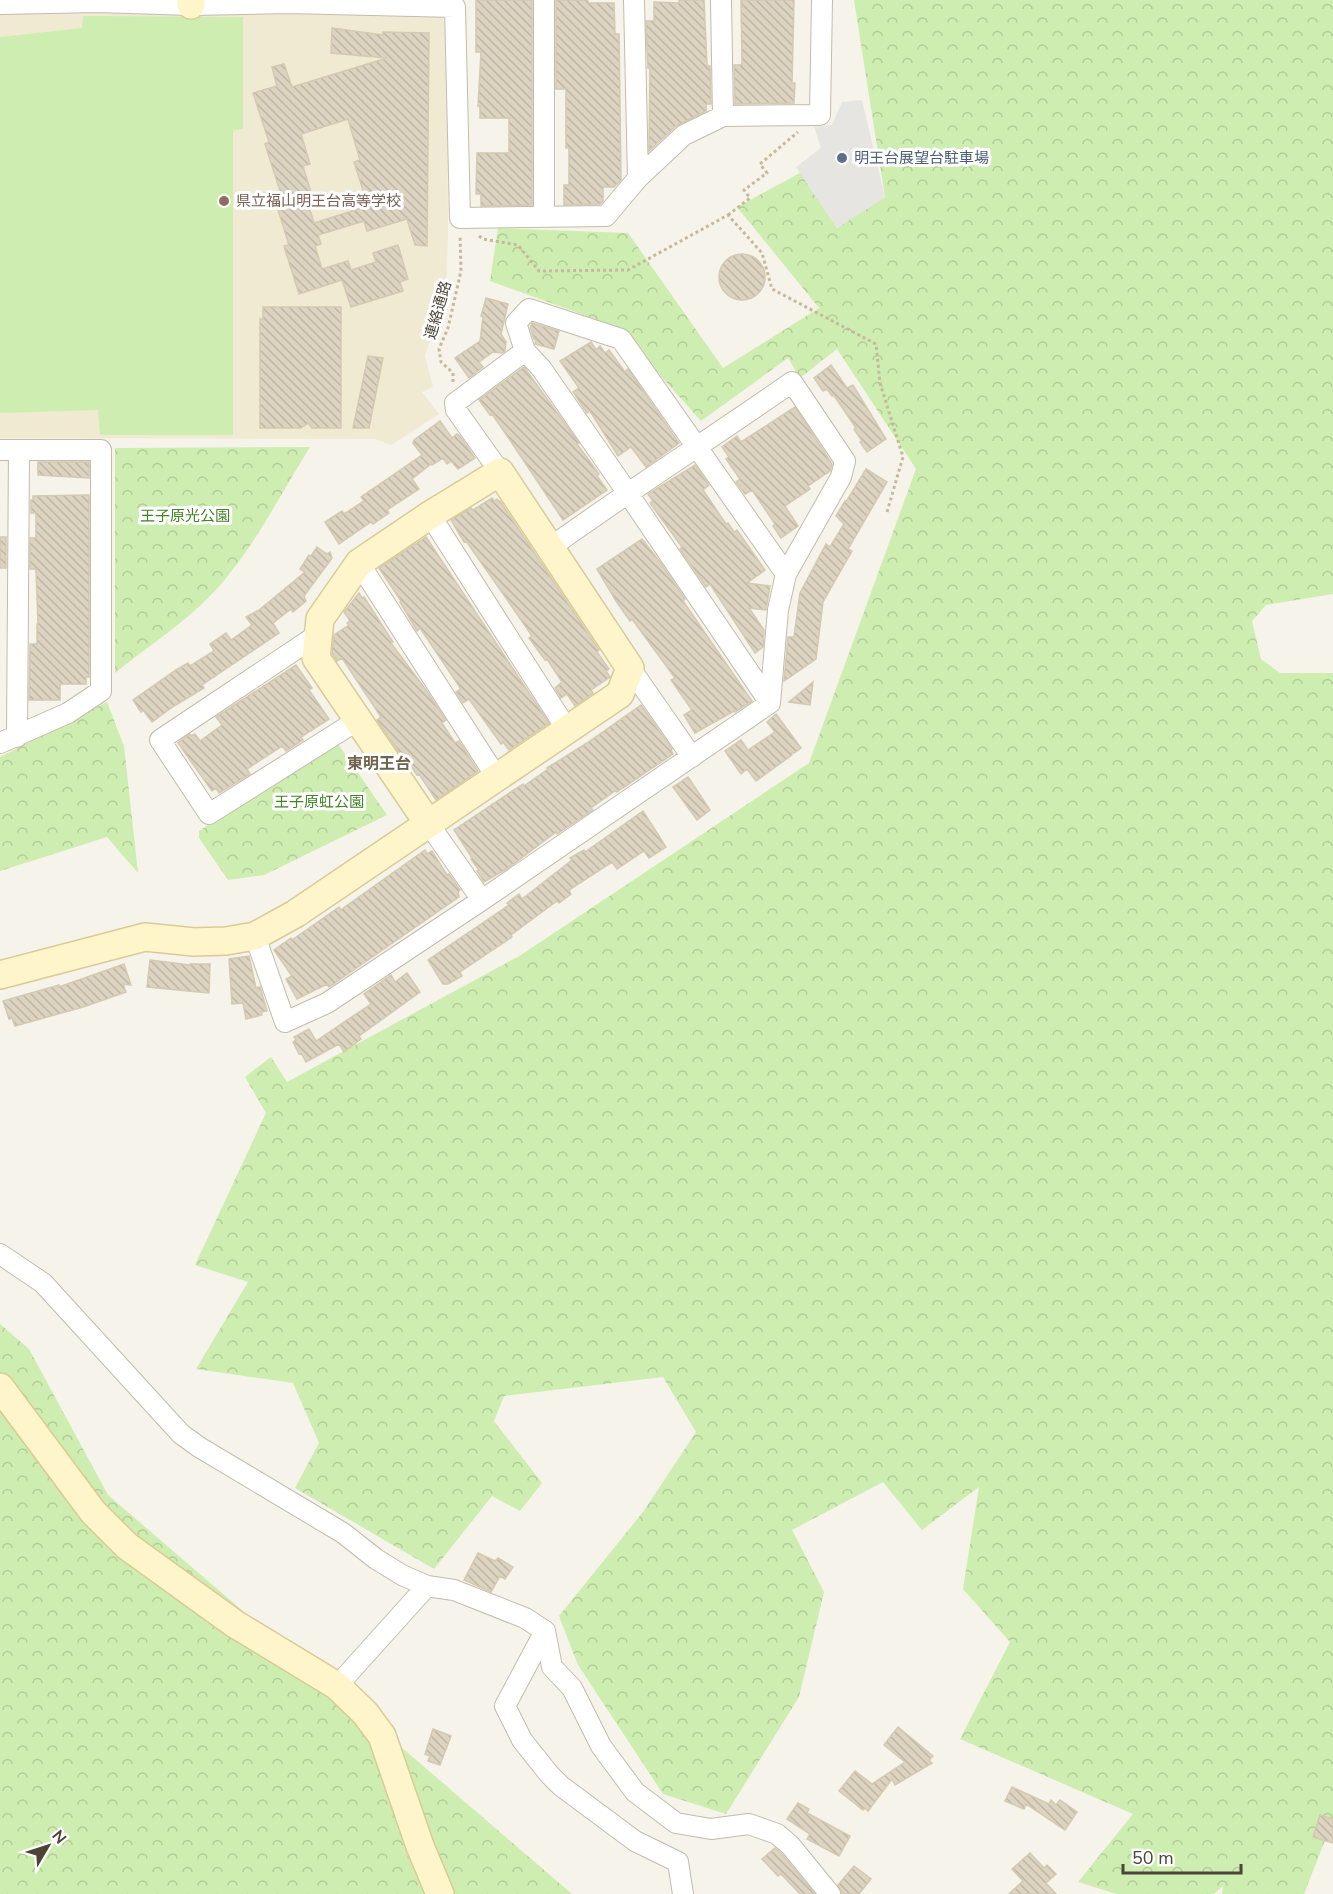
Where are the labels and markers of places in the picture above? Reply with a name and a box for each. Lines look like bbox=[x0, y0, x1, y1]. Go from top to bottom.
place label: 明王台展望台駐車場 bbox=[854, 148, 989, 168]
marker: 明王台展望台駐車場 bbox=[835, 151, 849, 165]
place label: 県立福山明王台高等学校 bbox=[236, 191, 401, 211]
marker: 県立福山明王台高等学校 bbox=[217, 194, 231, 208]

